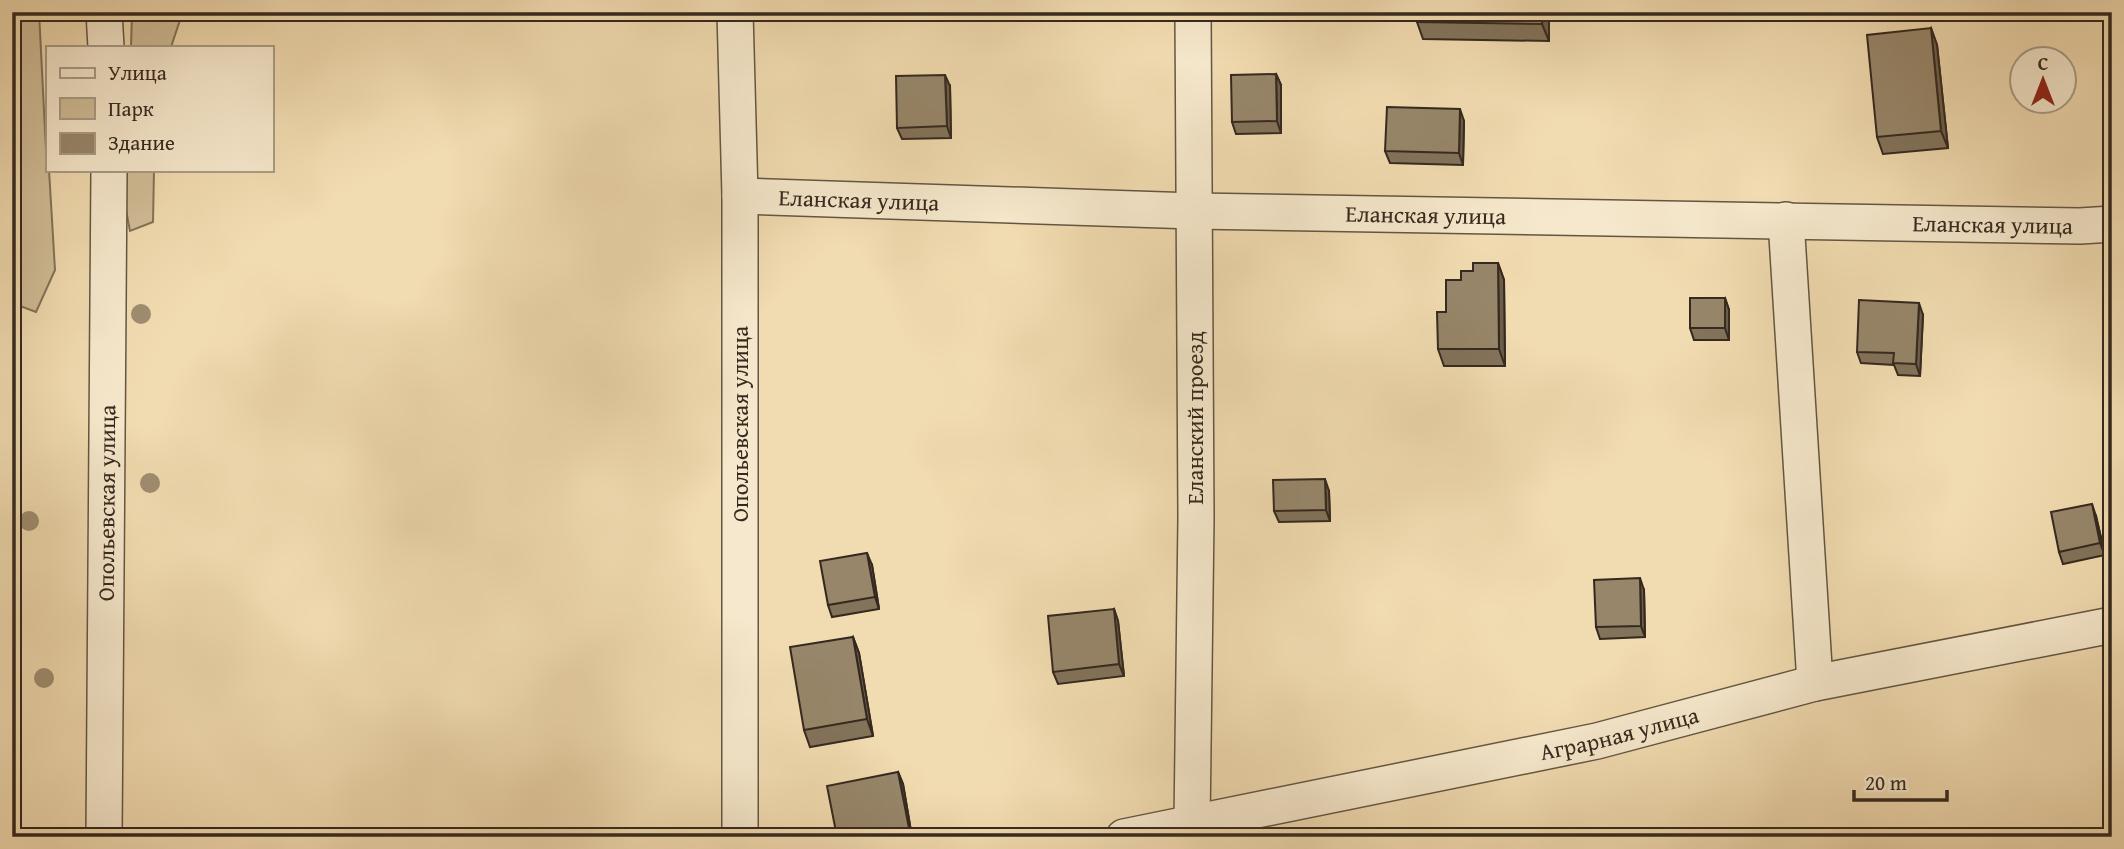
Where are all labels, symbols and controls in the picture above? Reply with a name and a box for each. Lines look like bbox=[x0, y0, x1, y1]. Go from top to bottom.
legend bbox=[46, 46, 273, 172]
north arrow bbox=[2008, 46, 2078, 116]
text: С bbox=[2038, 49, 2049, 77]
text: Улица bbox=[108, 57, 167, 88]
text: Парк bbox=[108, 93, 154, 124]
text: Здание bbox=[108, 127, 175, 158]
street label: Еланская улица bbox=[778, 180, 940, 219]
street label: Еланская улица bbox=[1345, 197, 1506, 232]
street label: Еланская улица bbox=[1912, 206, 2073, 242]
street label: Опольевская улица bbox=[723, 326, 756, 522]
street label: Еланский проезд bbox=[1178, 331, 1211, 505]
street label: Опольевская улица bbox=[89, 405, 123, 601]
street label: Аграрная улица bbox=[1537, 698, 1702, 768]
scale bar bbox=[1854, 758, 1947, 802]
text: 20 m bbox=[1865, 767, 1907, 798]

